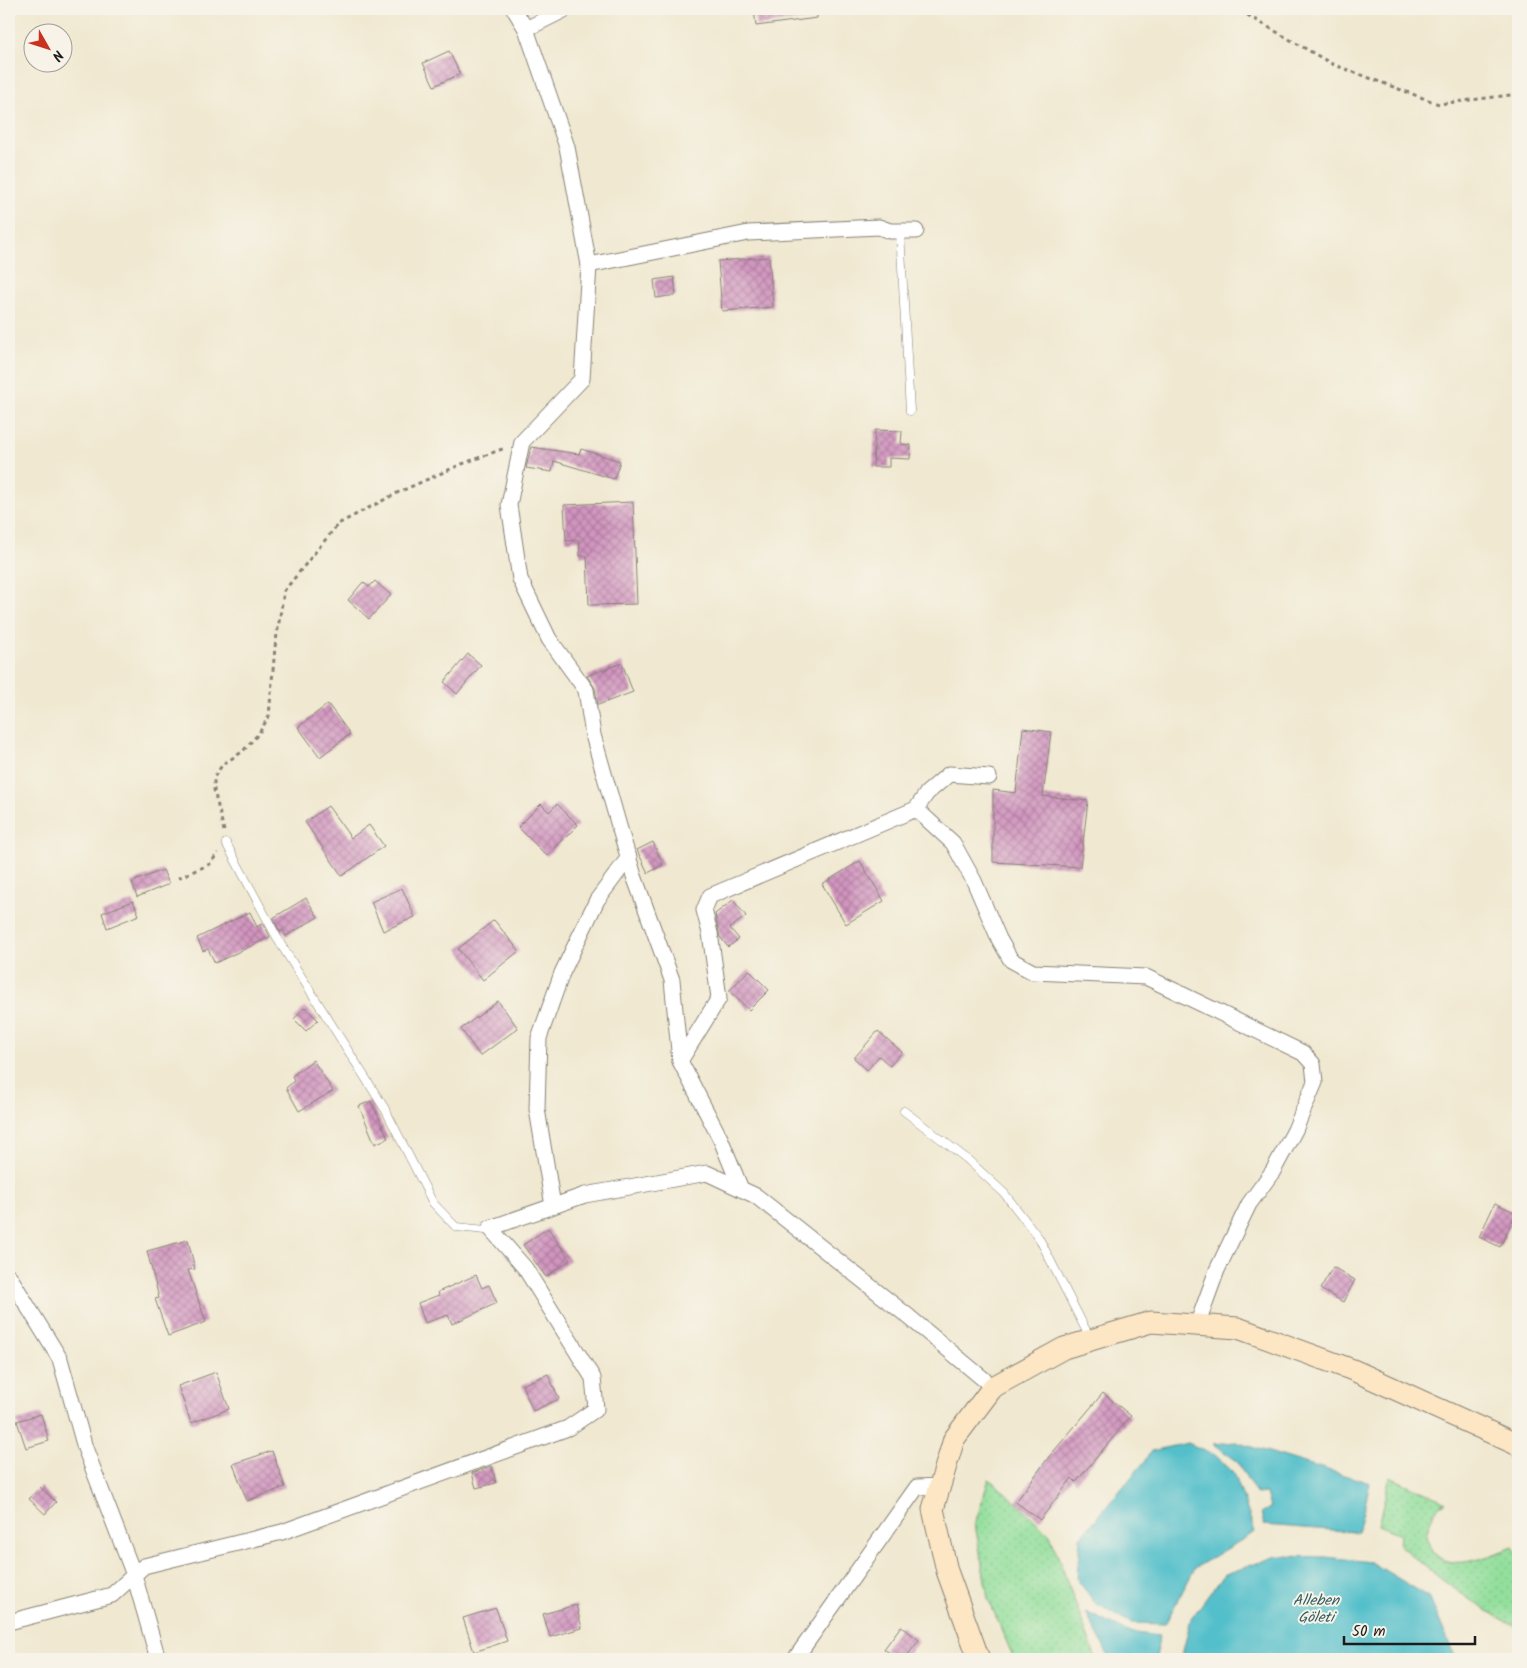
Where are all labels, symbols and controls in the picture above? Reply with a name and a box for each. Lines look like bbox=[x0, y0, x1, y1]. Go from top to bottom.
north arrow bbox=[22, 22, 72, 72]
text: N bbox=[46, 45, 69, 66]
water label: Alleben Göleti bbox=[1293, 1589, 1340, 1630]
scale bar bbox=[1344, 1613, 1476, 1645]
text: 50 m bbox=[1352, 1620, 1386, 1644]

